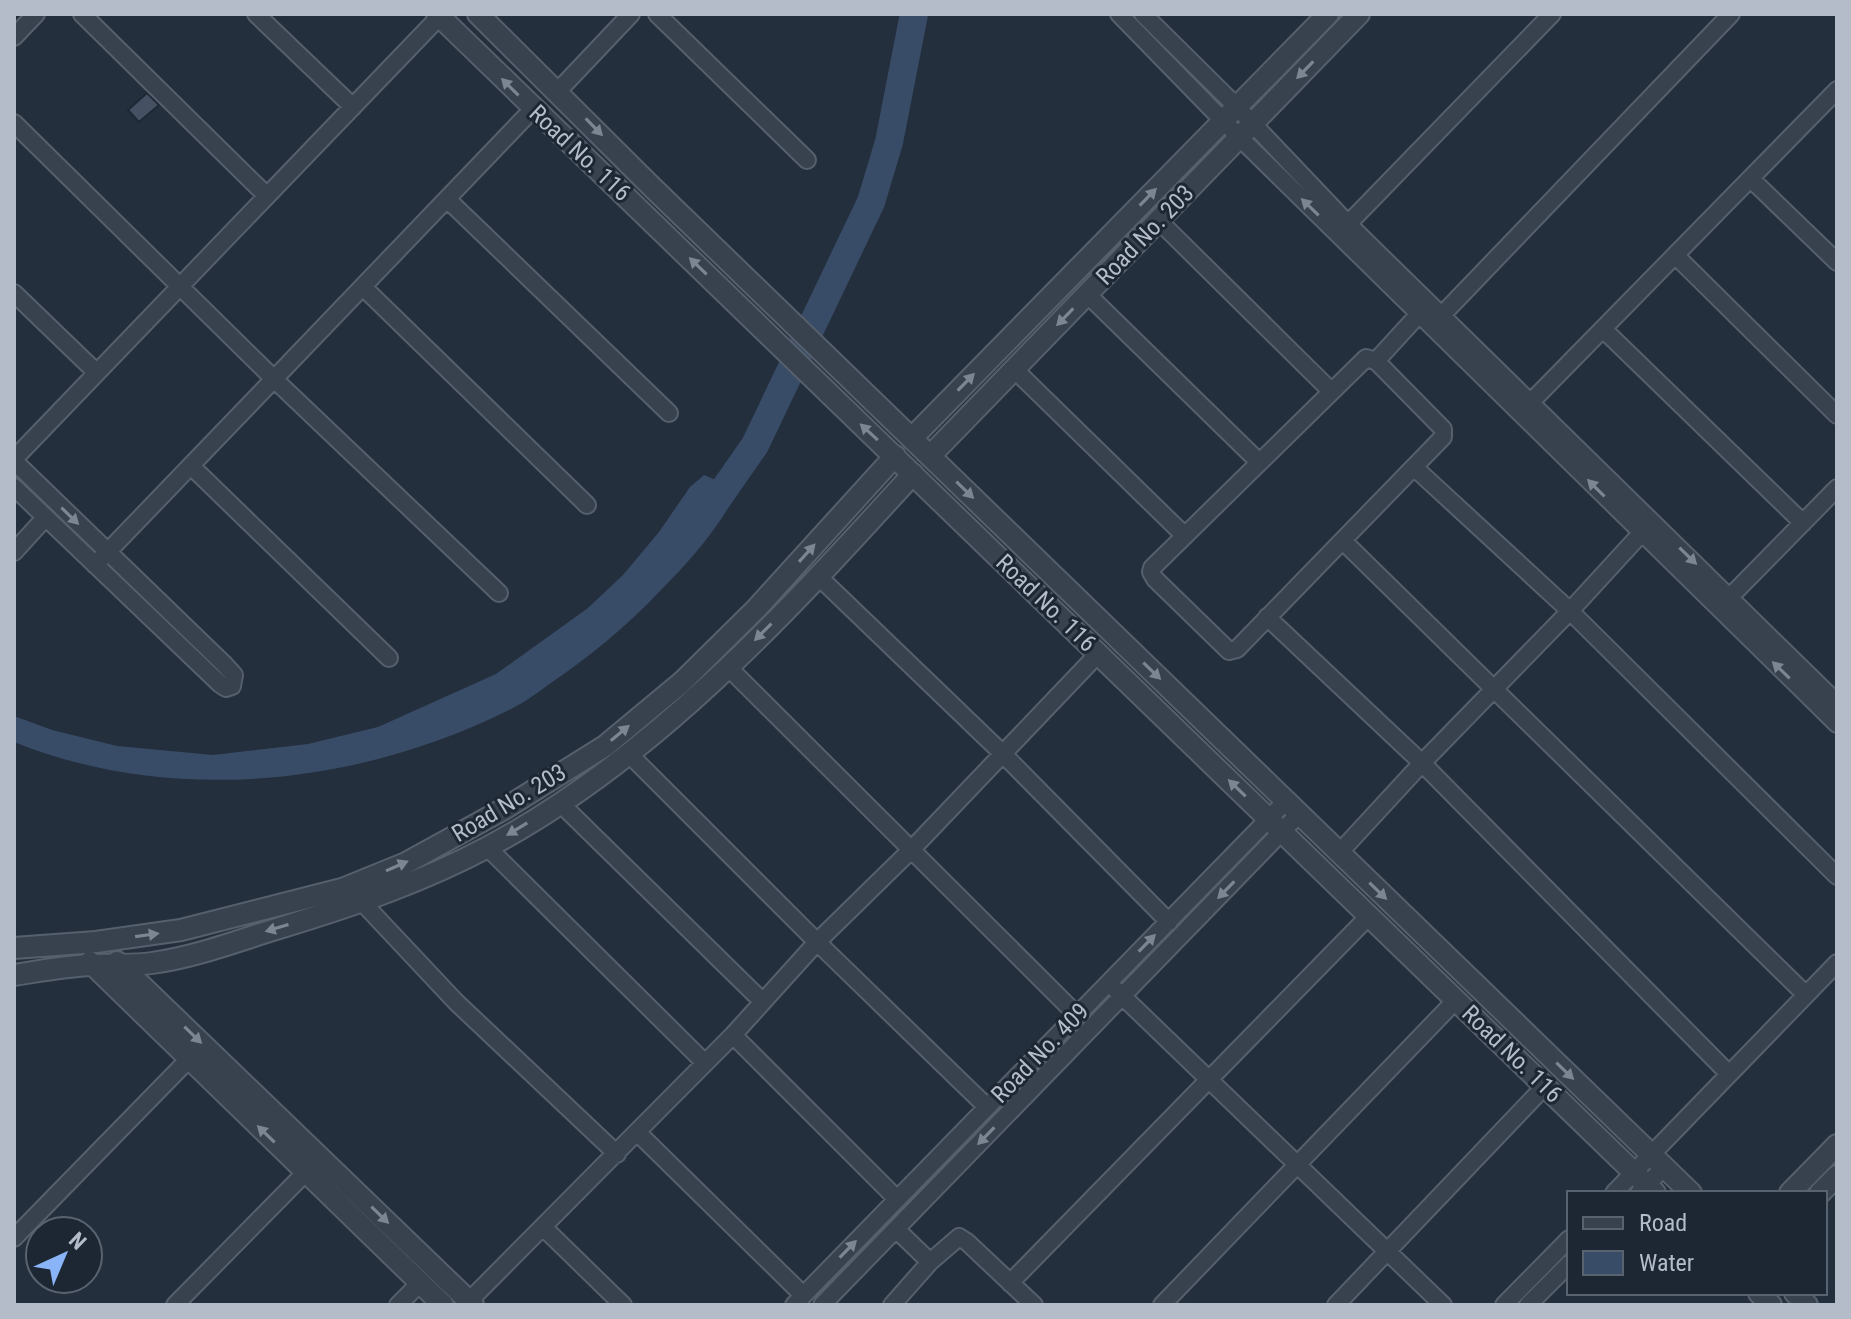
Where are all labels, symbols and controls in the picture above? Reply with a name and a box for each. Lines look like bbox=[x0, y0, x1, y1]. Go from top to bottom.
one-way arrow bbox=[1297, 60, 1315, 79]
one-way arrow bbox=[501, 78, 520, 97]
street label: Road No. 116 bbox=[524, 99, 636, 207]
one-way arrow bbox=[584, 118, 603, 136]
street label: Road No. 203 bbox=[1090, 179, 1200, 291]
one-way arrow bbox=[1138, 188, 1157, 207]
one-way arrow bbox=[1302, 198, 1320, 217]
one-way arrow bbox=[689, 258, 708, 276]
one-way arrow bbox=[1057, 307, 1075, 326]
one-way arrow bbox=[957, 373, 975, 392]
one-way arrow bbox=[860, 423, 879, 441]
one-way arrow bbox=[1587, 479, 1606, 497]
one-way arrow bbox=[955, 480, 974, 499]
one-way arrow bbox=[60, 506, 79, 525]
one-way arrow bbox=[797, 543, 815, 562]
one-way arrow bbox=[1678, 547, 1697, 565]
street label: Road No. 116 bbox=[990, 548, 1102, 658]
one-way arrow bbox=[754, 622, 773, 641]
one-way arrow bbox=[1142, 661, 1161, 679]
one-way arrow bbox=[1772, 661, 1791, 680]
one-way arrow bbox=[610, 726, 630, 742]
street label: Road No. 203 bbox=[447, 758, 571, 848]
one-way arrow bbox=[1228, 779, 1247, 798]
one-way arrow bbox=[506, 822, 528, 836]
one-way arrow bbox=[385, 860, 409, 873]
one-way arrow bbox=[1217, 880, 1235, 899]
one-way arrow bbox=[1368, 881, 1387, 900]
one-way arrow bbox=[265, 922, 289, 935]
one-way arrow bbox=[135, 928, 160, 941]
one-way arrow bbox=[1138, 934, 1156, 953]
street label: Road No. 409 bbox=[985, 997, 1095, 1109]
street label: Road No. 116 bbox=[1456, 999, 1568, 1109]
one-way arrow bbox=[183, 1025, 202, 1044]
one-way arrow bbox=[1555, 1062, 1574, 1080]
one-way arrow bbox=[257, 1125, 276, 1143]
one-way arrow bbox=[977, 1126, 996, 1145]
legend bbox=[1567, 1191, 1827, 1295]
one-way arrow bbox=[370, 1206, 389, 1224]
text: Road bbox=[1639, 1209, 1687, 1237]
north arrow bbox=[24, 1215, 104, 1295]
text: N bbox=[64, 1227, 91, 1255]
one-way arrow bbox=[838, 1240, 857, 1259]
text: Water bbox=[1639, 1249, 1694, 1277]

